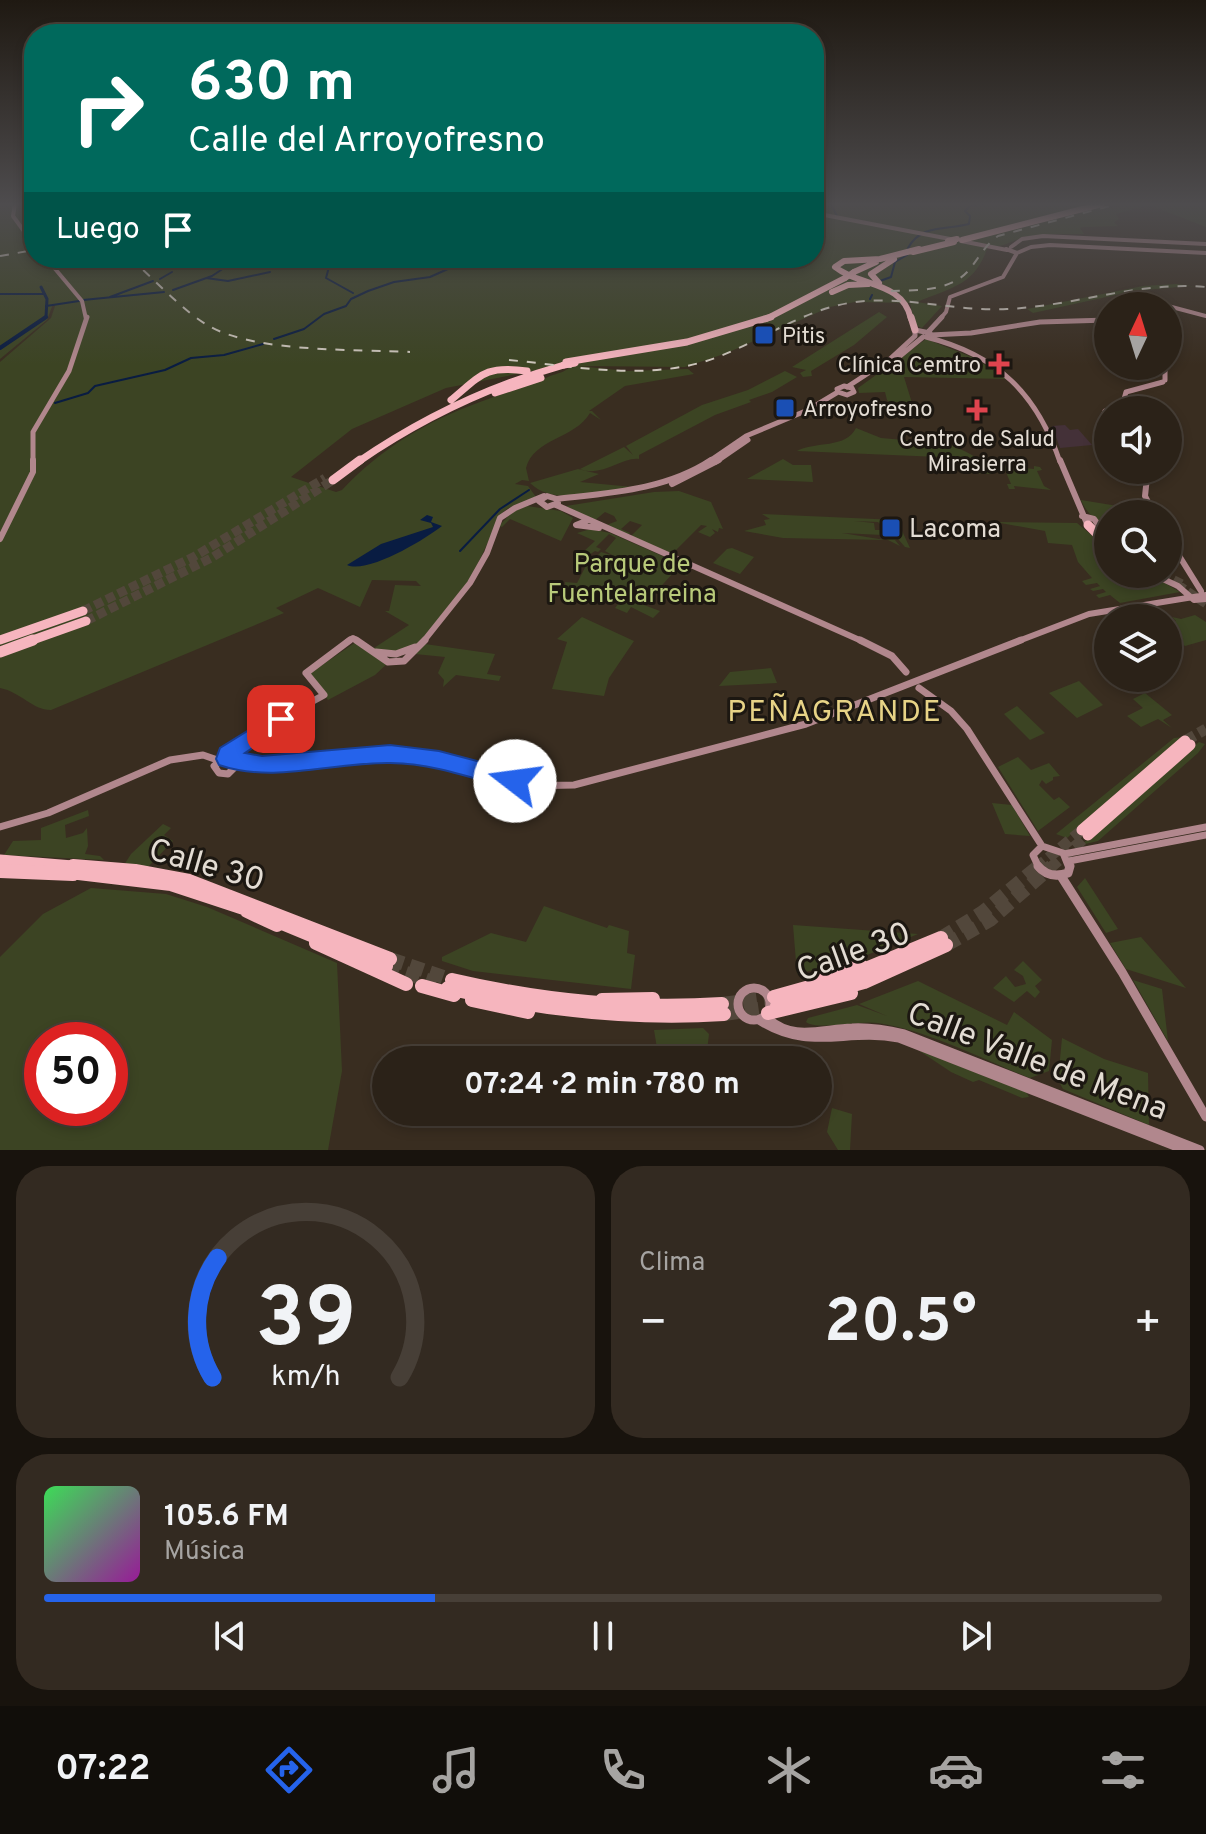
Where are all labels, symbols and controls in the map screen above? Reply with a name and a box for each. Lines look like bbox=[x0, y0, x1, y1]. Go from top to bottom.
text: 630 m bbox=[188, 50, 355, 120]
icon: right bbox=[56, 56, 160, 160]
text: Calle del Arroyofresno bbox=[188, 119, 545, 165]
icon: arrive bbox=[156, 208, 200, 252]
text: Luego bbox=[56, 212, 140, 249]
north arrow bbox=[1094, 292, 1182, 380]
map controls bbox=[1094, 292, 1182, 692]
marker: Pitis bbox=[753, 324, 775, 346]
place label: Pitis bbox=[782, 324, 825, 351]
place label: Clínica Cemtro bbox=[837, 353, 981, 380]
marker: Clínica Cemtro bbox=[988, 353, 1010, 375]
button: sound bbox=[1094, 396, 1182, 484]
marker: Arroyofresno bbox=[774, 397, 796, 419]
place label: Arroyofresno bbox=[803, 397, 932, 424]
marker: Centro de Salud Mirasierra bbox=[966, 399, 988, 421]
place label: Centro de Salud Mirasierra bbox=[899, 427, 1055, 479]
button: search bbox=[1094, 500, 1182, 588]
place label: Lacoma bbox=[909, 514, 1001, 547]
marker: Lacoma bbox=[880, 517, 902, 539]
park label: Parque de Fuentelarreina bbox=[547, 549, 717, 612]
button: layers bbox=[1094, 604, 1182, 692]
pin bbox=[247, 685, 315, 753]
district label: PEÑAGRANDE bbox=[727, 693, 943, 732]
icon: arrive bbox=[259, 697, 303, 741]
position arrow bbox=[473, 739, 557, 823]
street label: Calle 30 bbox=[144, 831, 269, 902]
street label: Calle 30 bbox=[791, 915, 917, 993]
street label: Calle Valle de Mena bbox=[901, 995, 1173, 1131]
speed limit sign: 50 bbox=[24, 1022, 128, 1126]
text: 07:24 · 2 min · 780 m bbox=[464, 1067, 740, 1104]
text: Clima bbox=[639, 1247, 705, 1280]
text: 39 bbox=[255, 1271, 356, 1376]
text: 20.5° bbox=[824, 1287, 977, 1363]
text: − bbox=[639, 1297, 667, 1353]
text: + bbox=[1134, 1297, 1162, 1353]
text: km/h bbox=[271, 1360, 340, 1396]
text: 105.6 FM bbox=[164, 1499, 289, 1536]
text: Música bbox=[164, 1536, 245, 1569]
icon: previous bbox=[208, 1614, 252, 1658]
icon: pause bbox=[581, 1614, 625, 1658]
icon: next bbox=[954, 1614, 998, 1658]
icon: directions bbox=[261, 1742, 317, 1798]
icon: music bbox=[428, 1742, 484, 1798]
icon: phone bbox=[595, 1742, 651, 1798]
icon: climate bbox=[761, 1742, 817, 1798]
icon: car bbox=[928, 1742, 984, 1798]
icon: filters bbox=[1095, 1742, 1151, 1798]
text: 07:22 bbox=[55, 1747, 150, 1793]

